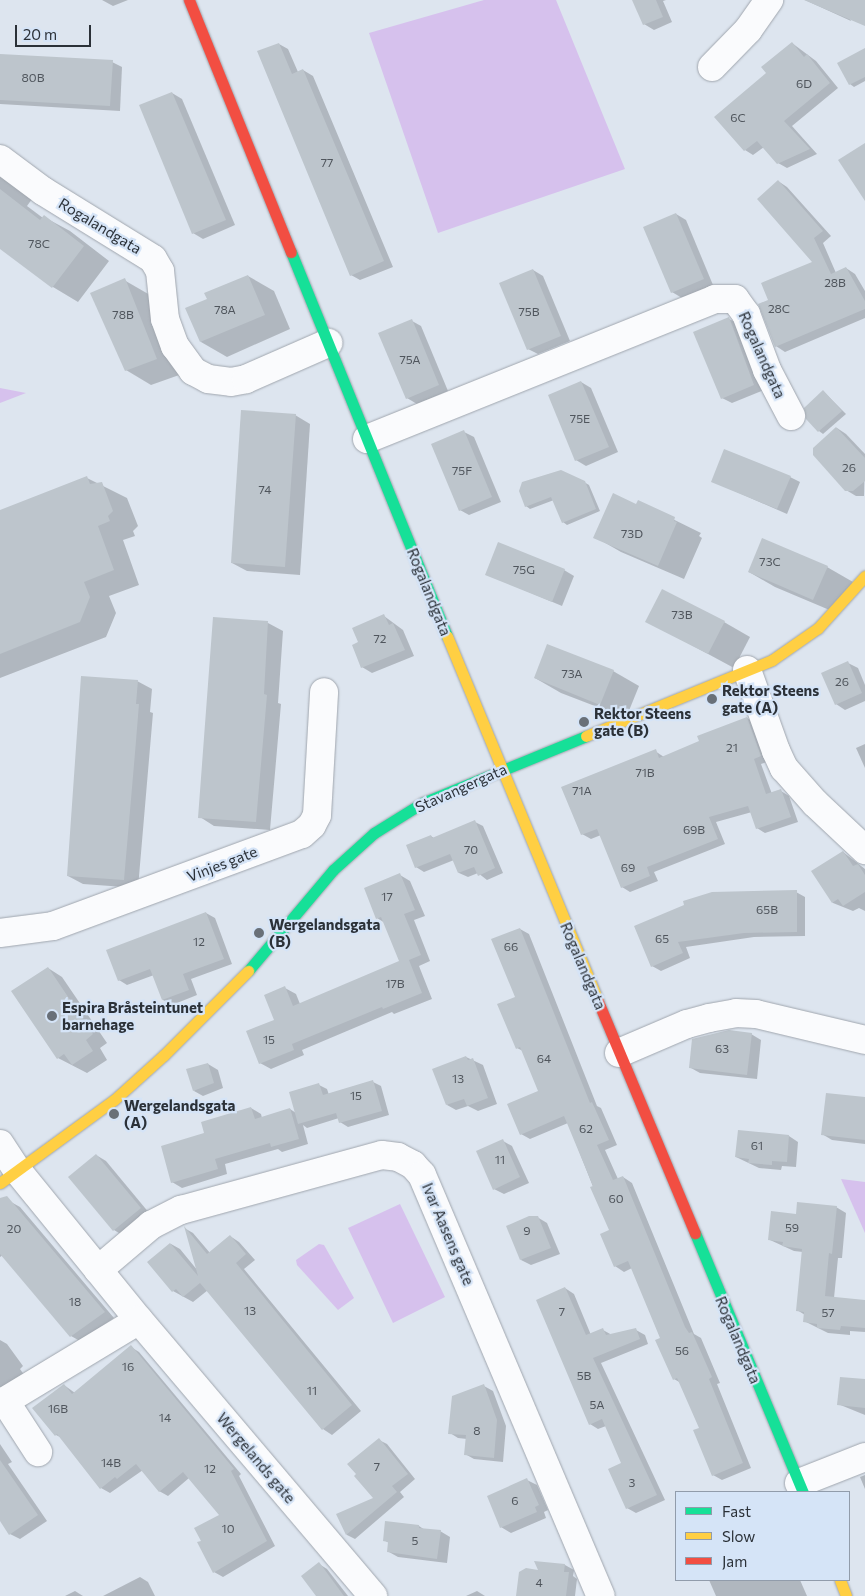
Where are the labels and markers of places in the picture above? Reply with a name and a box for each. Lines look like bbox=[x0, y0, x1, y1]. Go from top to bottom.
place label: Rektor Steens gate (A) bbox=[722, 681, 819, 716]
marker: Rektor Steens gate (A) bbox=[706, 693, 718, 705]
place label: Rektor Steens gate (B) bbox=[594, 704, 691, 739]
marker: Rektor Steens gate (B) bbox=[578, 716, 590, 728]
place label: Wergelandsgata (B) bbox=[269, 915, 380, 950]
marker: Wergelandsgata (B) bbox=[253, 927, 265, 939]
place label: Espira Bråsteintunet barnehage bbox=[62, 998, 203, 1033]
marker: Espira Bråsteintunet barnehage bbox=[46, 1010, 58, 1022]
place label: Wergelandsgata (A) bbox=[124, 1096, 235, 1131]
marker: Wergelandsgata (A) bbox=[108, 1108, 120, 1120]

